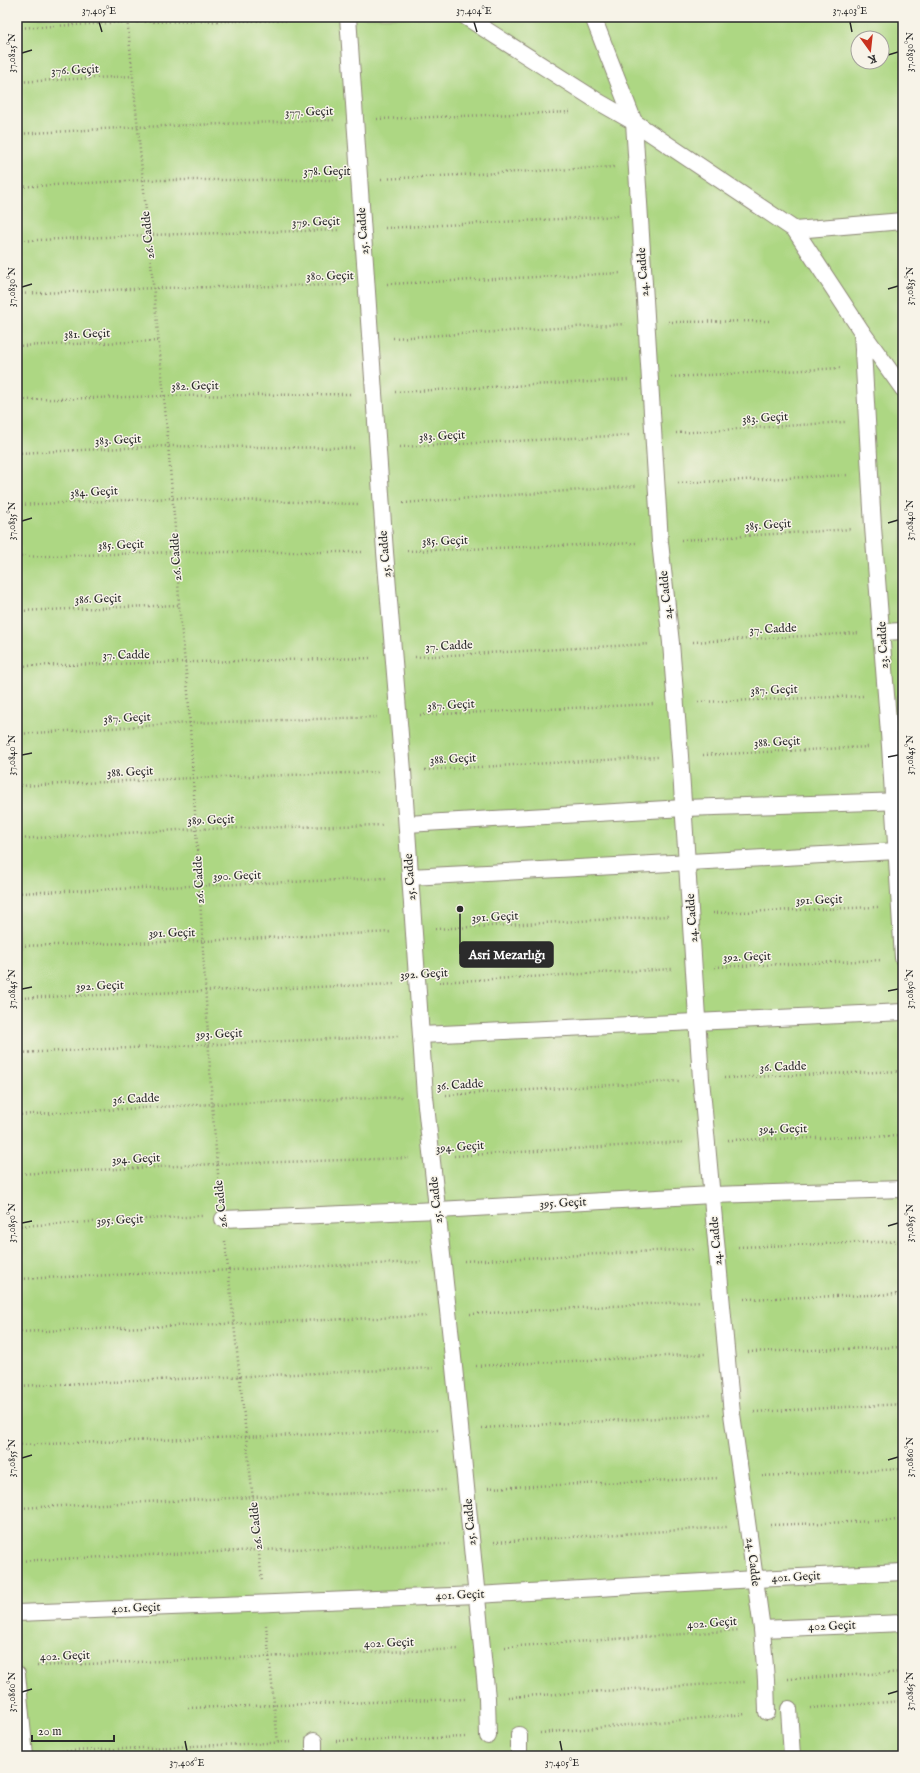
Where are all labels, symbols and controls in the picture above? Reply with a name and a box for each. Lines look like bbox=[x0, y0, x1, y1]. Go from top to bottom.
text: 37.405°E bbox=[82, 5, 116, 18]
text: 37.404°E bbox=[456, 5, 492, 18]
text: 37.403°E bbox=[833, 5, 867, 18]
north arrow bbox=[850, 30, 890, 70]
text: 37.0830°N bbox=[904, 32, 917, 72]
text: 37.0825°N bbox=[6, 33, 19, 73]
text: K bbox=[866, 51, 878, 67]
street label: 376. Geçit bbox=[51, 61, 99, 79]
street label: 377. Geçit bbox=[285, 104, 333, 120]
street label: 378. Geçit bbox=[303, 164, 351, 179]
street label: 25. Cadde bbox=[354, 206, 372, 255]
street label: 26. Cadde bbox=[138, 210, 158, 260]
street label: 379. Geçit bbox=[292, 214, 340, 230]
street label: 24. Cadde bbox=[634, 247, 652, 297]
text: 37.0835°N bbox=[904, 266, 917, 305]
text: 37.0830°N bbox=[6, 267, 19, 307]
street label: 380. Geçit bbox=[306, 268, 354, 284]
street label: 381. Geçit bbox=[64, 326, 110, 342]
street label: 382. Geçit bbox=[171, 378, 219, 394]
street label: 383. Geçit bbox=[741, 409, 789, 427]
street label: 383. Geçit bbox=[418, 427, 466, 445]
street label: 383. Geçit bbox=[94, 431, 142, 449]
street label: 384. Geçit bbox=[70, 483, 118, 501]
text: 37.0840°N bbox=[904, 499, 917, 541]
text: 37.0835°N bbox=[6, 501, 19, 540]
street label: 385. Geçit bbox=[744, 516, 792, 534]
street label: 25. Cadde bbox=[375, 529, 395, 578]
street label: 26. Cadde bbox=[167, 532, 185, 581]
street label: 385. Geçit bbox=[422, 533, 468, 549]
street label: 385. Geçit bbox=[98, 537, 144, 553]
street label: 24. Cadde bbox=[656, 569, 676, 620]
street label: 386. Geçit bbox=[74, 591, 122, 607]
street label: 37. Cadde bbox=[749, 620, 798, 638]
street label: 23. Cadde bbox=[874, 620, 892, 669]
street label: 37. Cadde bbox=[425, 637, 474, 655]
street label: 37. Cadde bbox=[102, 647, 150, 663]
street label: 387. Geçit bbox=[750, 682, 798, 698]
street label: 387. Geçit bbox=[427, 696, 475, 714]
street label: 387. Geçit bbox=[103, 709, 151, 727]
street label: 388. Geçit bbox=[753, 733, 801, 751]
text: 37.0840°N bbox=[6, 734, 19, 776]
text: 37.0845°N bbox=[904, 735, 917, 775]
street label: 388. Geçit bbox=[429, 750, 477, 768]
street label: 388. Geçit bbox=[106, 763, 154, 781]
street label: 389. Geçit bbox=[187, 812, 235, 828]
street label: 25. Cadde bbox=[401, 852, 419, 901]
street label: 26. Cadde bbox=[190, 855, 208, 904]
street label: 390. Geçit bbox=[213, 868, 261, 884]
street label: 391. Geçit bbox=[795, 892, 843, 908]
street label: 24. Cadde bbox=[683, 893, 701, 943]
street label: 391. Geçit bbox=[471, 908, 519, 926]
street label: 391. Geçit bbox=[148, 925, 196, 941]
callout: Asri Mezarlığı bbox=[460, 942, 553, 967]
text: Asri Mezarlığı bbox=[468, 947, 546, 964]
street label: 392. Geçit bbox=[723, 949, 771, 965]
street label: 392. Geçit bbox=[400, 965, 448, 983]
text: 37.0845°N bbox=[6, 969, 19, 1009]
text: 37.0850°N bbox=[904, 969, 917, 1009]
street label: 392. Geçit bbox=[76, 978, 124, 994]
street label: 393. Geçit bbox=[195, 1026, 243, 1042]
street label: 36. Cadde bbox=[759, 1059, 807, 1075]
street label: 36. Cadde bbox=[436, 1076, 484, 1094]
street label: 36. Cadde bbox=[112, 1090, 160, 1108]
street label: 394. Geçit bbox=[759, 1121, 807, 1137]
street label: 394. Geçit bbox=[435, 1138, 485, 1156]
street label: 394. Geçit bbox=[111, 1150, 161, 1168]
street label: 25. Cadde bbox=[426, 1175, 446, 1224]
street label: 26. Cadde bbox=[211, 1179, 231, 1229]
street label: 395. Geçit bbox=[539, 1194, 587, 1212]
text: 37.0850°N bbox=[6, 1203, 19, 1243]
text: 37.0855°N bbox=[904, 1203, 917, 1242]
street label: 395. Geçit bbox=[96, 1211, 144, 1229]
street label: 24. Cadde bbox=[706, 1215, 726, 1266]
text: 37.0860°N bbox=[904, 1436, 917, 1477]
text: 37.0855°N bbox=[6, 1438, 19, 1477]
street label: 25. Cadde bbox=[460, 1497, 480, 1546]
street label: 26. Cadde bbox=[246, 1501, 266, 1551]
street label: 24. Cadde bbox=[743, 1537, 763, 1588]
street label: 401. Geçit bbox=[771, 1568, 821, 1586]
street label: 401. Geçit bbox=[435, 1587, 485, 1603]
street label: 401. Geçit bbox=[111, 1600, 161, 1616]
street label: 402. Geçit bbox=[686, 1614, 738, 1632]
street label: 402 Geçit bbox=[808, 1618, 856, 1634]
street label: 402. Geçit bbox=[364, 1635, 414, 1651]
street label: 402. Geçit bbox=[40, 1648, 90, 1664]
text: 37.0860°N bbox=[6, 1671, 19, 1712]
text: 37.0865°N bbox=[904, 1671, 917, 1711]
scale bar bbox=[32, 1717, 114, 1743]
text: 20 m bbox=[38, 1724, 61, 1739]
text: 37.406°E bbox=[170, 1757, 204, 1770]
text: 37.405°E bbox=[545, 1757, 579, 1770]

